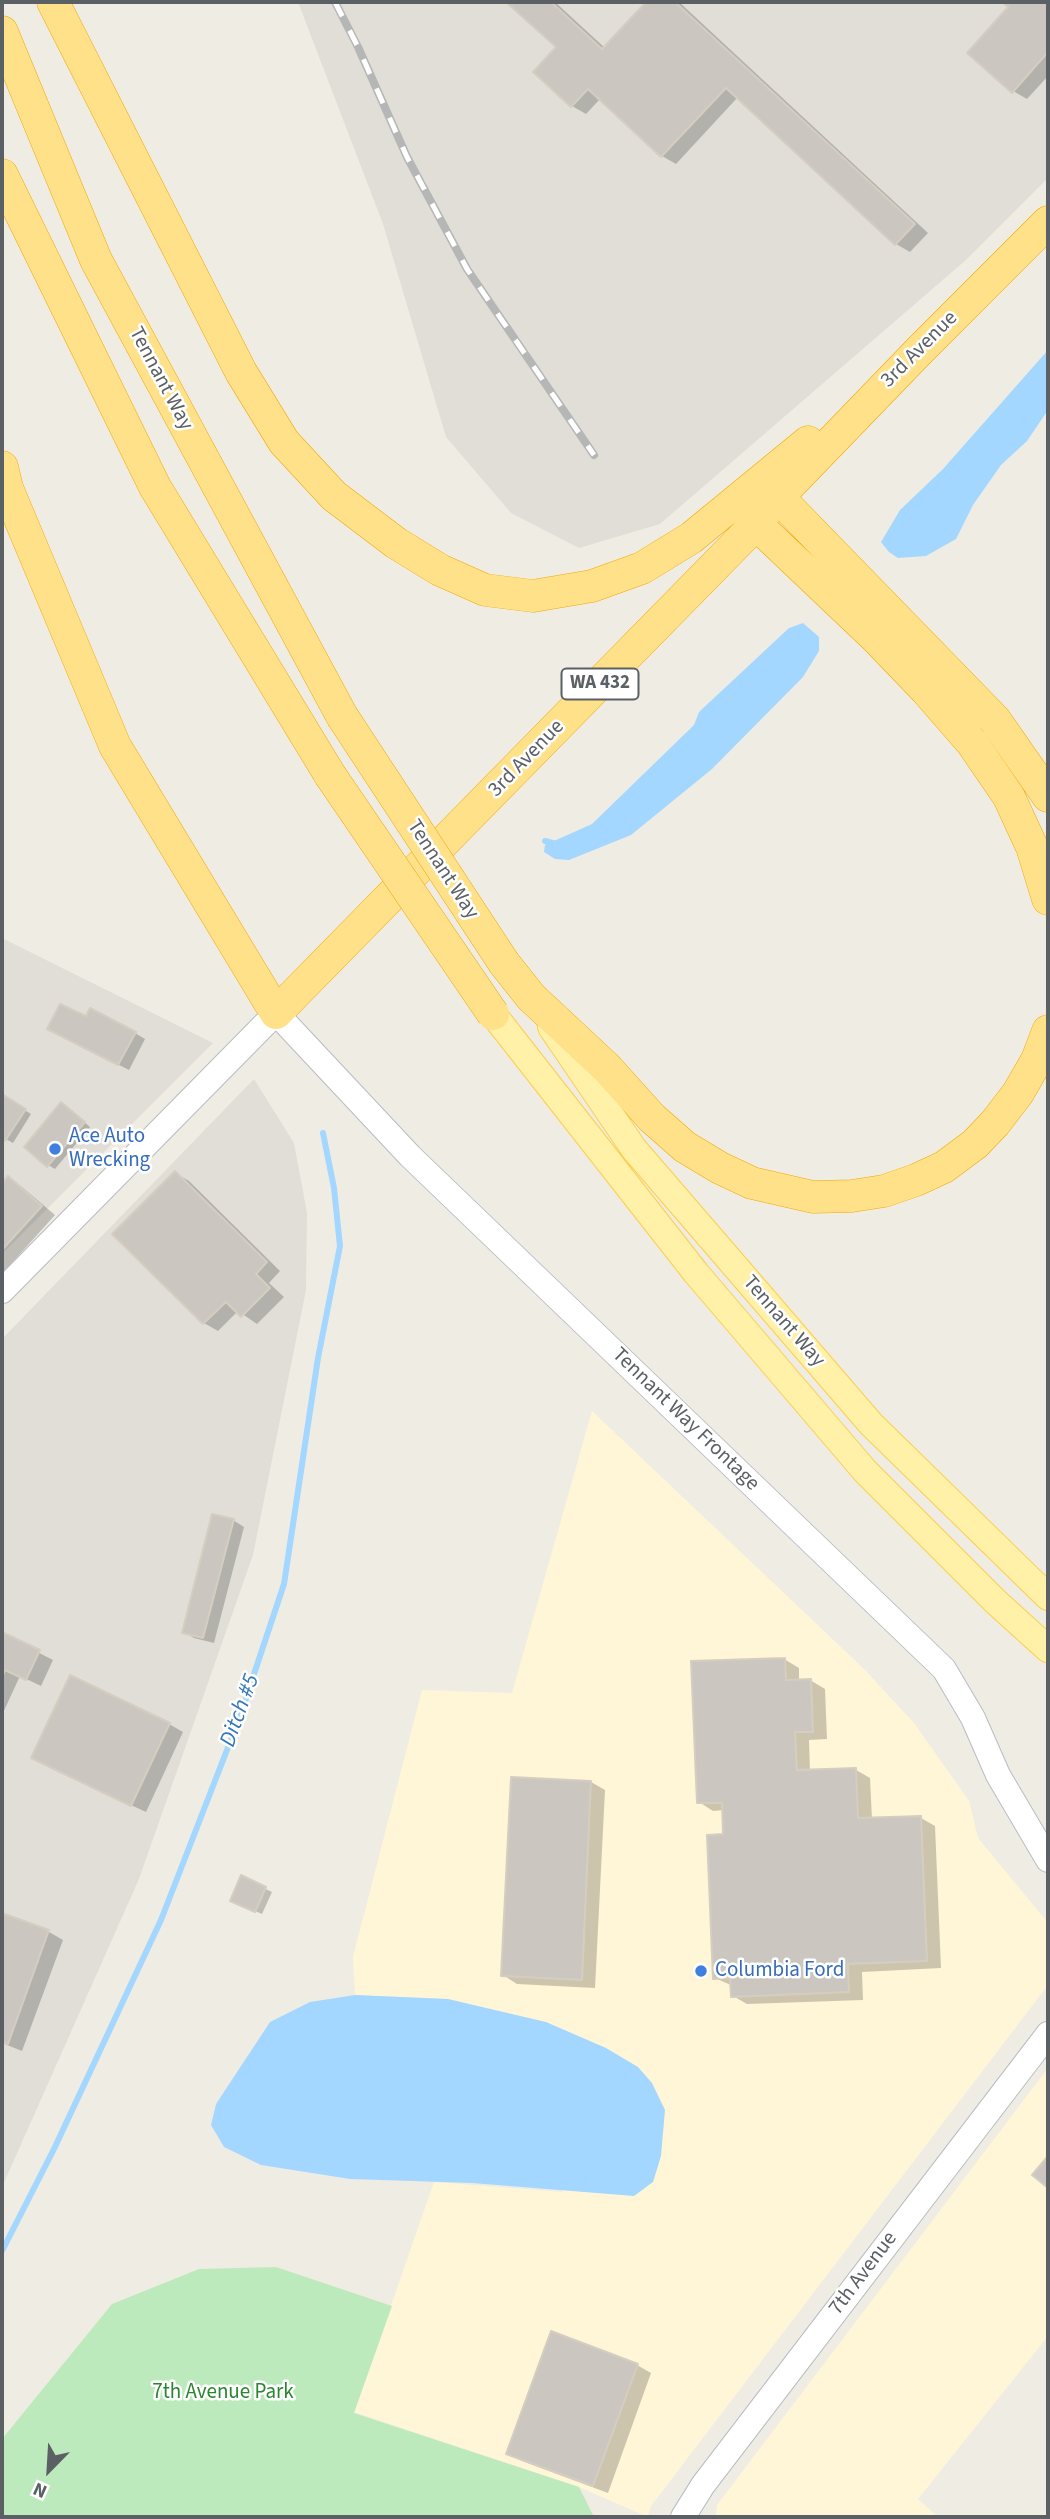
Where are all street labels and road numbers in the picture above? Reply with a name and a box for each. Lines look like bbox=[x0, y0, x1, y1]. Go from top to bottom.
street label: 3rd Avenue bbox=[876, 306, 964, 394]
street label: Tennant Way bbox=[122, 323, 198, 435]
road number: WA 432 bbox=[562, 668, 638, 699]
street label: 3rd Avenue bbox=[484, 715, 570, 803]
street label: Tennant Way bbox=[401, 816, 483, 924]
street label: Tennant Way bbox=[736, 1271, 830, 1373]
street label: Tennant Way Frontage bbox=[606, 1343, 764, 1497]
street label: 7th Avenue bbox=[824, 2227, 904, 2321]

